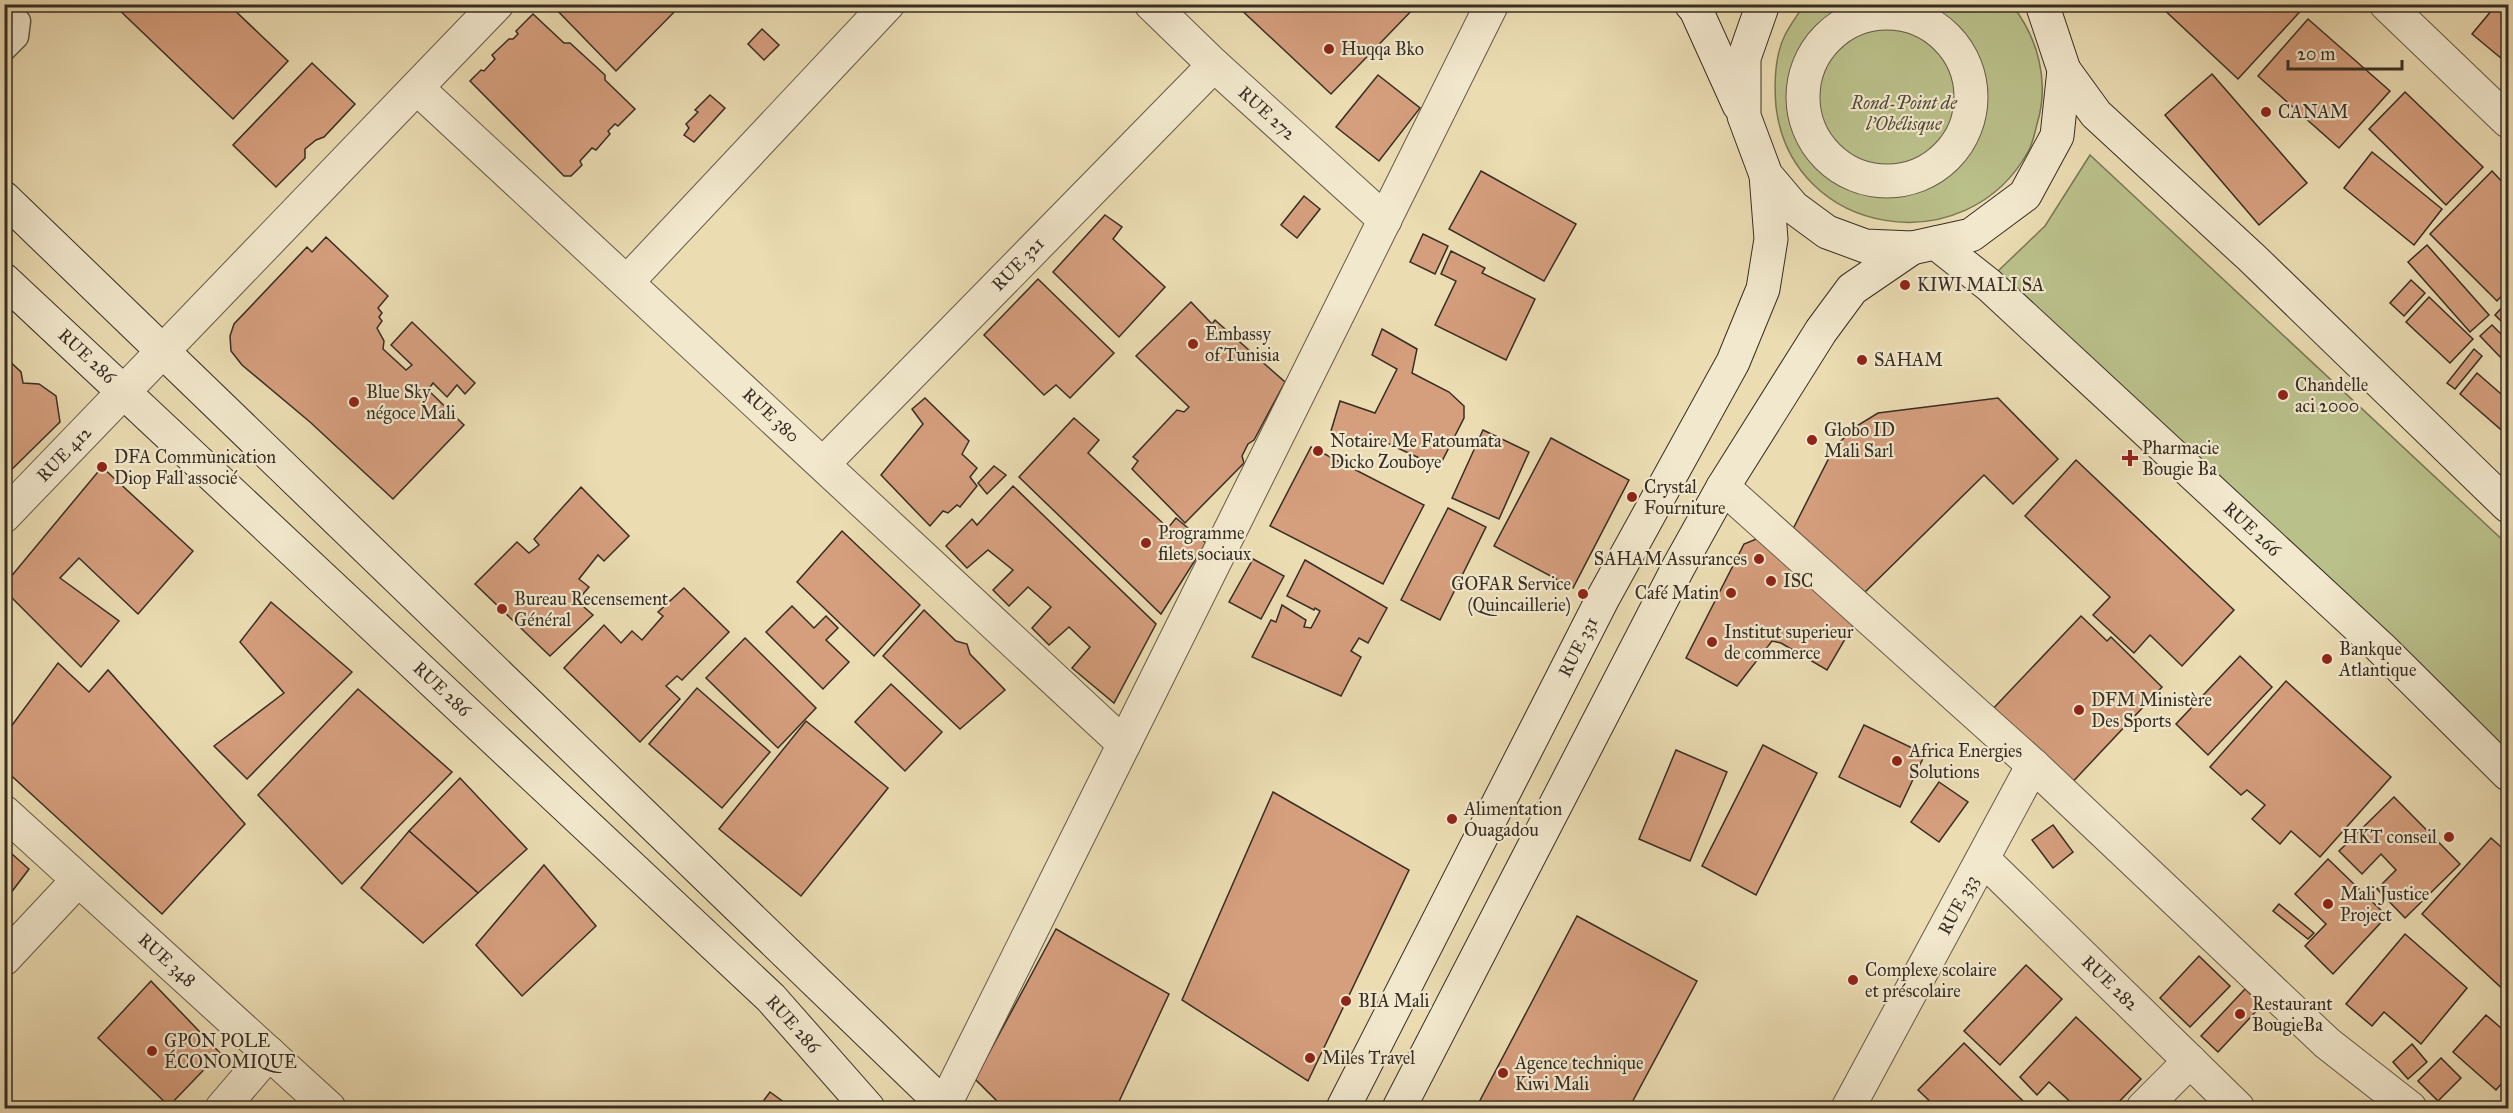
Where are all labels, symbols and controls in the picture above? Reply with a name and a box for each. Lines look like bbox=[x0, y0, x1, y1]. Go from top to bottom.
scale bar bbox=[2288, 33, 2402, 71]
place label: Huqqa Bko bbox=[1341, 38, 1424, 61]
marker: Huqqa Bko bbox=[1322, 42, 1336, 56]
text: 20 m bbox=[2297, 43, 2335, 65]
street label: RUE 272 bbox=[1234, 81, 1300, 145]
park label: Rond-Point de l'Obélisque bbox=[1850, 92, 1958, 135]
place label: CANAM bbox=[2278, 101, 2348, 123]
marker: CANAM bbox=[2259, 105, 2273, 119]
street label: RUE 321 bbox=[987, 233, 1049, 295]
place label: KIWI MALI SA bbox=[1917, 274, 2044, 296]
marker: KIWI MALI SA bbox=[1898, 278, 1912, 292]
place label: Embassy of Tunisia bbox=[1205, 323, 1280, 366]
street label: RUE 286 bbox=[54, 324, 121, 389]
marker: Embassy of Tunisia bbox=[1186, 337, 1200, 351]
place label: SAHAM bbox=[1874, 349, 1943, 371]
marker: SAHAM bbox=[1855, 353, 1869, 367]
place label: Chandelle aci 2000 bbox=[2295, 374, 2368, 417]
place label: Blue Sky négoce Mali bbox=[366, 381, 456, 425]
street label: RUE 380 bbox=[738, 383, 804, 447]
marker: Chandelle aci 2000 bbox=[2276, 388, 2290, 402]
marker: Blue Sky négoce Mali bbox=[347, 395, 361, 409]
place label: Globo ID Mali Sarl bbox=[1824, 419, 1895, 462]
street label: RUE 412 bbox=[32, 421, 96, 486]
place label: Notaire Me Fatoumata Dicko Zouboye bbox=[1330, 430, 1502, 473]
marker: Globo ID Mali Sarl bbox=[1805, 433, 1819, 447]
place label: Pharmacie Bougie Ba bbox=[2142, 437, 2219, 481]
marker: Notaire Me Fatoumata Dicko Zouboye bbox=[1311, 444, 1325, 458]
place label: DFA Communication Diop Fall associé bbox=[114, 446, 276, 489]
marker: Pharmacie Bougie Ba bbox=[2123, 451, 2137, 465]
marker: DFA Communication Diop Fall associé bbox=[95, 460, 109, 474]
place label: Crystal Fourniture bbox=[1644, 476, 1726, 519]
marker: Crystal Fourniture bbox=[1625, 490, 1639, 504]
street label: RUE 266 bbox=[2219, 497, 2286, 562]
place label: Programme filets sociaux bbox=[1158, 522, 1251, 565]
marker: Programme filets sociaux bbox=[1139, 536, 1153, 550]
place label: SAHAM Assurances bbox=[1594, 548, 1747, 570]
marker: SAHAM Assurances bbox=[1752, 552, 1766, 566]
place label: ISC bbox=[1783, 570, 1813, 592]
place label: GOFAR Service (Quincaillerie) bbox=[1451, 573, 1571, 617]
marker: ISC bbox=[1764, 574, 1778, 588]
place label: Café Matin bbox=[1635, 582, 1719, 604]
marker: Café Matin bbox=[1724, 586, 1738, 600]
marker: GOFAR Service (Quincaillerie) bbox=[1576, 587, 1590, 601]
place label: Bureau Recensement Général bbox=[514, 588, 669, 631]
marker: Bureau Recensement Général bbox=[495, 602, 509, 616]
street label: RUE 331 bbox=[1554, 613, 1602, 681]
place label: Institut superieur de commerce bbox=[1724, 621, 1854, 664]
marker: Institut superieur de commerce bbox=[1705, 635, 1719, 649]
place label: Bankque Atlantique bbox=[2338, 638, 2416, 682]
marker: Bankque Atlantique bbox=[2320, 652, 2334, 666]
street label: RUE 286 bbox=[409, 657, 476, 722]
place label: DFM Ministère Des Sports bbox=[2091, 689, 2212, 732]
marker: DFM Ministère Des Sports bbox=[2072, 703, 2086, 717]
place label: Africa Energies Solutions bbox=[1908, 740, 2022, 783]
marker: Africa Energies Solutions bbox=[1890, 754, 1904, 768]
place label: Alimentation Ouagadou bbox=[1463, 798, 1563, 842]
marker: Alimentation Ouagadou bbox=[1445, 812, 1459, 826]
place label: HKT conseil bbox=[2342, 826, 2437, 848]
marker: HKT conseil bbox=[2442, 830, 2456, 844]
street label: RUE 333 bbox=[1933, 871, 1983, 939]
place label: Mali Justice Project bbox=[2340, 883, 2429, 926]
marker: Mali Justice Project bbox=[2321, 897, 2335, 911]
street label: RUE 348 bbox=[134, 928, 200, 992]
street label: RUE 282 bbox=[2077, 951, 2143, 1015]
place label: Complexe scolaire et préscolaire bbox=[1865, 959, 1997, 1002]
marker: Complexe scolaire et préscolaire bbox=[1846, 973, 1860, 987]
street label: RUE 286 bbox=[761, 990, 825, 1058]
place label: BIA Mali bbox=[1358, 990, 1430, 1012]
place label: Restaurant BougieBa bbox=[2252, 993, 2333, 1037]
marker: BIA Mali bbox=[1339, 994, 1353, 1008]
marker: Restaurant BougieBa bbox=[2233, 1007, 2247, 1021]
place label: GPON POLE ÉCONOMIQUE bbox=[164, 1030, 297, 1073]
marker: GPON POLE ÉCONOMIQUE bbox=[145, 1044, 159, 1058]
place label: Miles Travel bbox=[1322, 1047, 1415, 1069]
marker: Miles Travel bbox=[1303, 1051, 1317, 1065]
place label: Agence technique Kiwi Mali bbox=[1514, 1052, 1643, 1095]
marker: Agence technique Kiwi Mali bbox=[1496, 1066, 1510, 1080]

